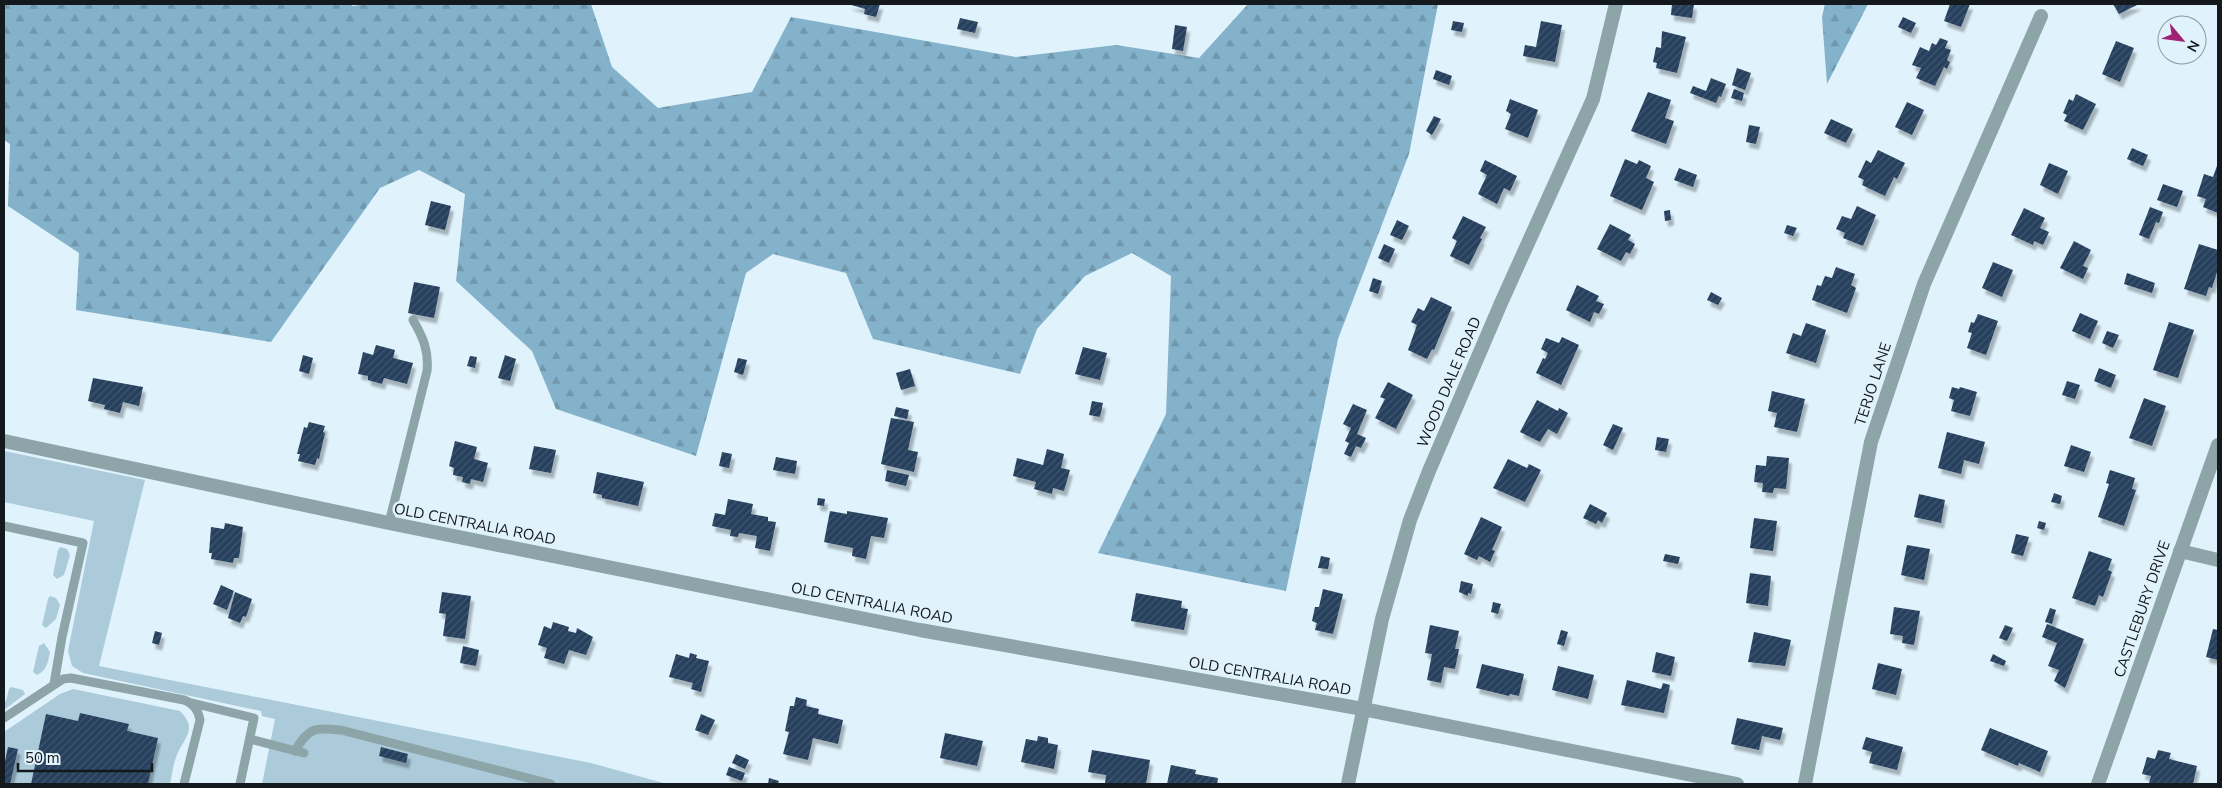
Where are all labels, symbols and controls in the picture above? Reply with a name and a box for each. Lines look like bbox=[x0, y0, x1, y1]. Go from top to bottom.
north arrow bbox=[2157, 15, 2207, 65]
text: N bbox=[2182, 37, 2204, 55]
street label: WOOD DALE ROAD bbox=[1412, 314, 1486, 450]
street label: TERJO LANE bbox=[1850, 340, 1896, 428]
street label: OLD CENTRALIA ROAD bbox=[392, 498, 558, 550]
street label: CASTLEBURY DRIVE bbox=[2109, 538, 2175, 680]
street label: OLD CENTRALIA ROAD bbox=[789, 577, 955, 629]
street label: OLD CENTRALIA ROAD bbox=[1187, 652, 1353, 700]
scale bar bbox=[18, 740, 151, 772]
text: 50 m bbox=[25, 748, 60, 768]

